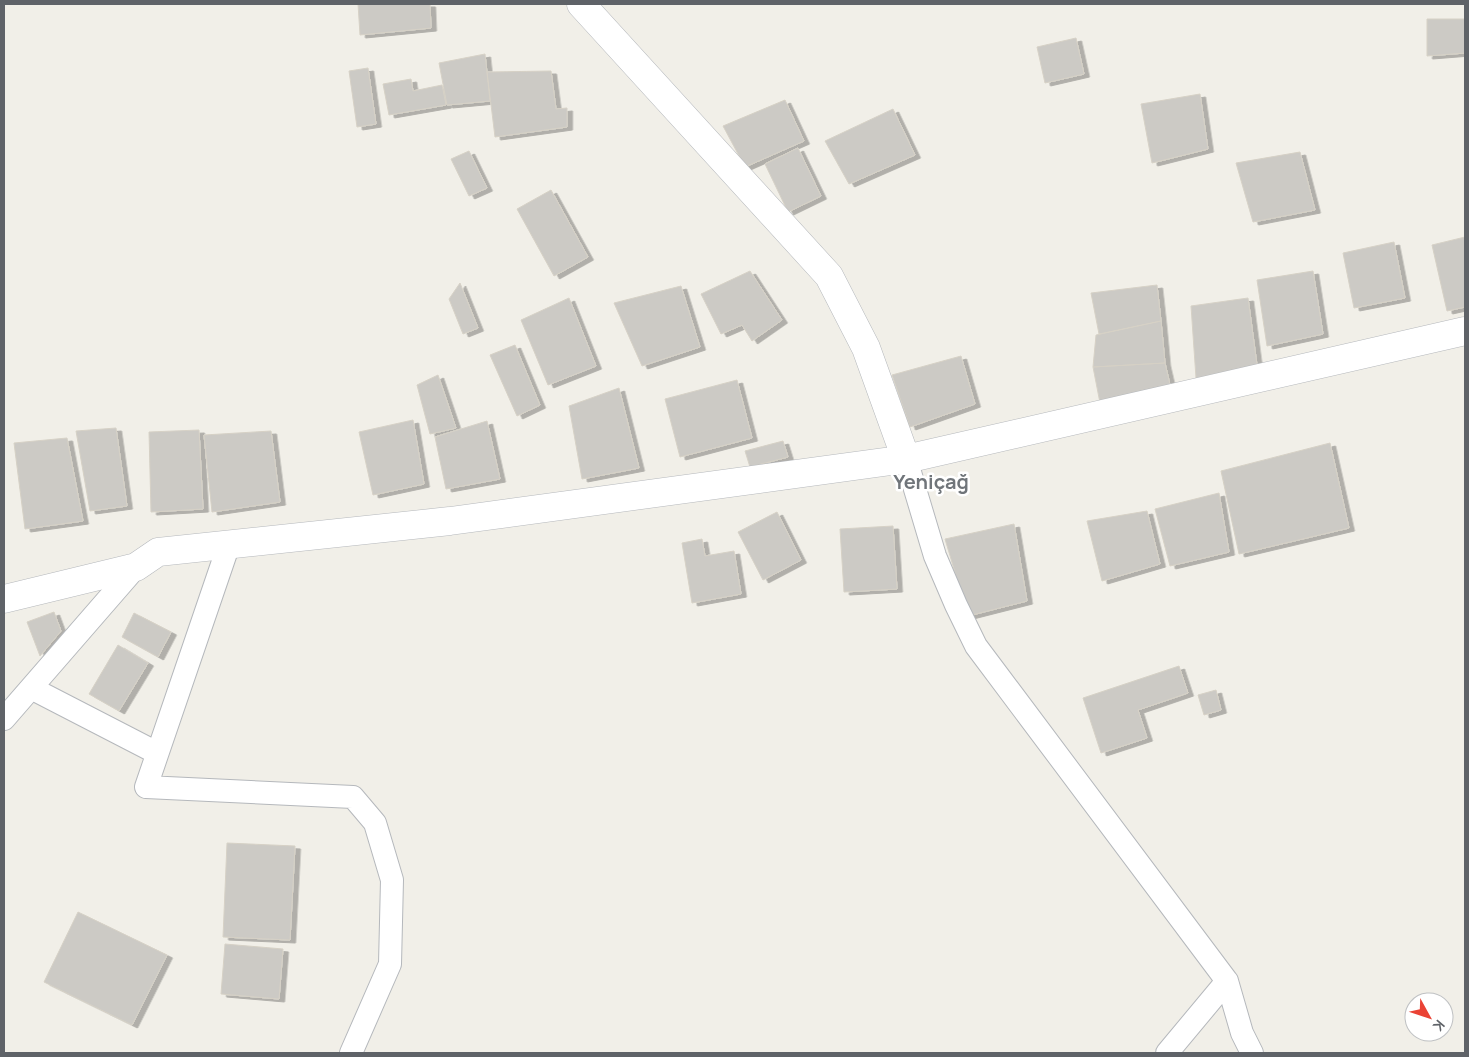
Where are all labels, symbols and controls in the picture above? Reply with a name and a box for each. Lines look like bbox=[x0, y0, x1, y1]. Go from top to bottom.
district label: Yeniçağ bbox=[893, 468, 969, 495]
north arrow bbox=[1404, 992, 1454, 1042]
text: K bbox=[1429, 1016, 1450, 1036]

